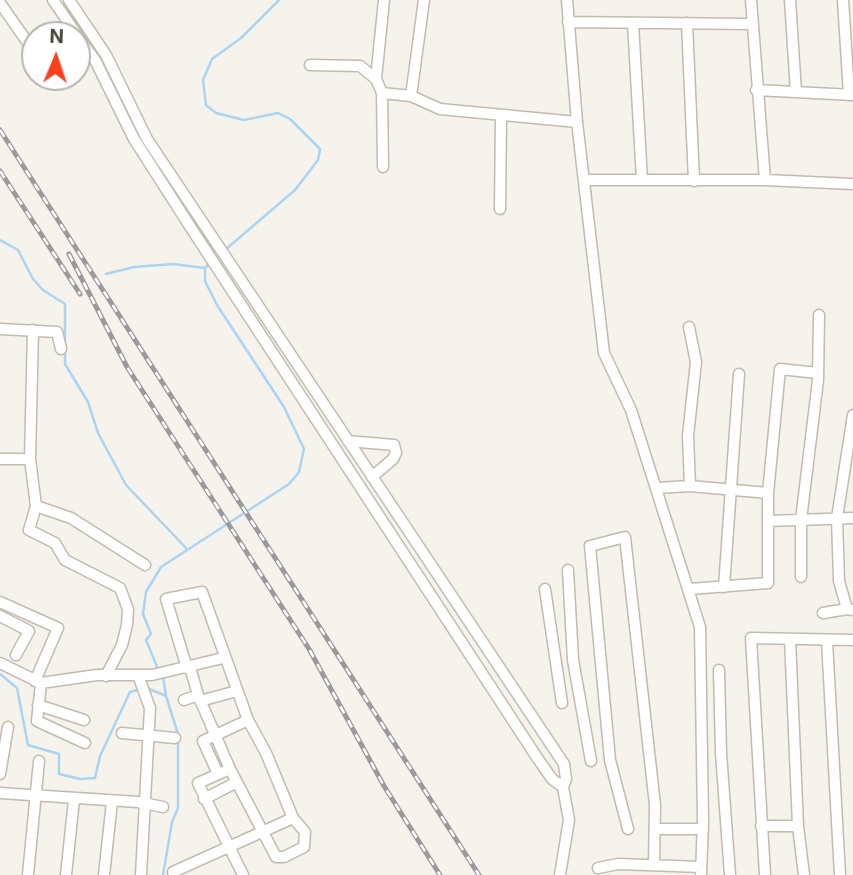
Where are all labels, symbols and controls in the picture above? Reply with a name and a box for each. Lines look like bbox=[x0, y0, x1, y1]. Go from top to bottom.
north arrow bbox=[21, 21, 91, 91]
text: N bbox=[49, 25, 64, 48]

